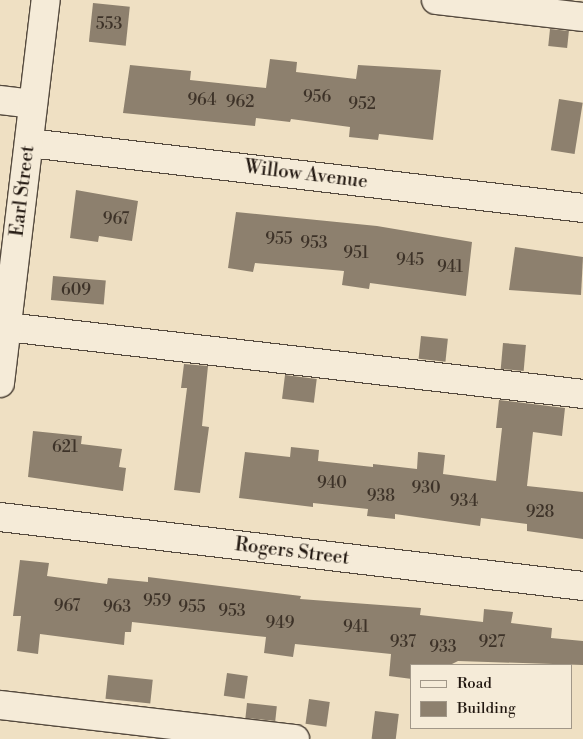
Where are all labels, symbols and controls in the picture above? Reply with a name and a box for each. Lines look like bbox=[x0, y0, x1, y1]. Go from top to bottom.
house number: 553 bbox=[96, 14, 122, 34]
house number: 956 bbox=[303, 87, 331, 107]
house number: 964 bbox=[187, 90, 217, 110]
house number: 962 bbox=[226, 92, 254, 112]
house number: 952 bbox=[348, 94, 376, 114]
street label: Earl Street bbox=[6, 144, 40, 238]
street label: Willow Avenue bbox=[243, 156, 369, 194]
house number: 967 bbox=[103, 209, 129, 229]
house number: 955 bbox=[265, 229, 293, 249]
house number: 953 bbox=[300, 233, 328, 253]
house number: 951 bbox=[343, 243, 369, 263]
house number: 945 bbox=[396, 250, 424, 270]
house number: 941 bbox=[437, 257, 463, 277]
house number: 609 bbox=[61, 280, 91, 300]
house number: 621 bbox=[52, 437, 78, 457]
house number: 940 bbox=[317, 473, 347, 493]
house number: 930 bbox=[411, 478, 441, 498]
house number: 938 bbox=[367, 486, 395, 506]
house number: 934 bbox=[450, 491, 478, 511]
house number: 928 bbox=[526, 502, 554, 522]
street label: Rogers Street bbox=[234, 534, 350, 570]
house number: 959 bbox=[143, 591, 171, 611]
house number: 967 bbox=[54, 596, 80, 616]
house number: 963 bbox=[103, 597, 131, 617]
house number: 955 bbox=[178, 597, 206, 617]
house number: 953 bbox=[218, 601, 246, 621]
house number: 949 bbox=[266, 613, 294, 633]
house number: 941 bbox=[343, 617, 369, 637]
house number: 937 bbox=[390, 632, 416, 652]
house number: 927 bbox=[479, 632, 505, 652]
house number: 933 bbox=[429, 637, 457, 657]
legend bbox=[410, 664, 573, 729]
text: Road bbox=[457, 674, 492, 693]
text: Building bbox=[457, 699, 516, 718]

